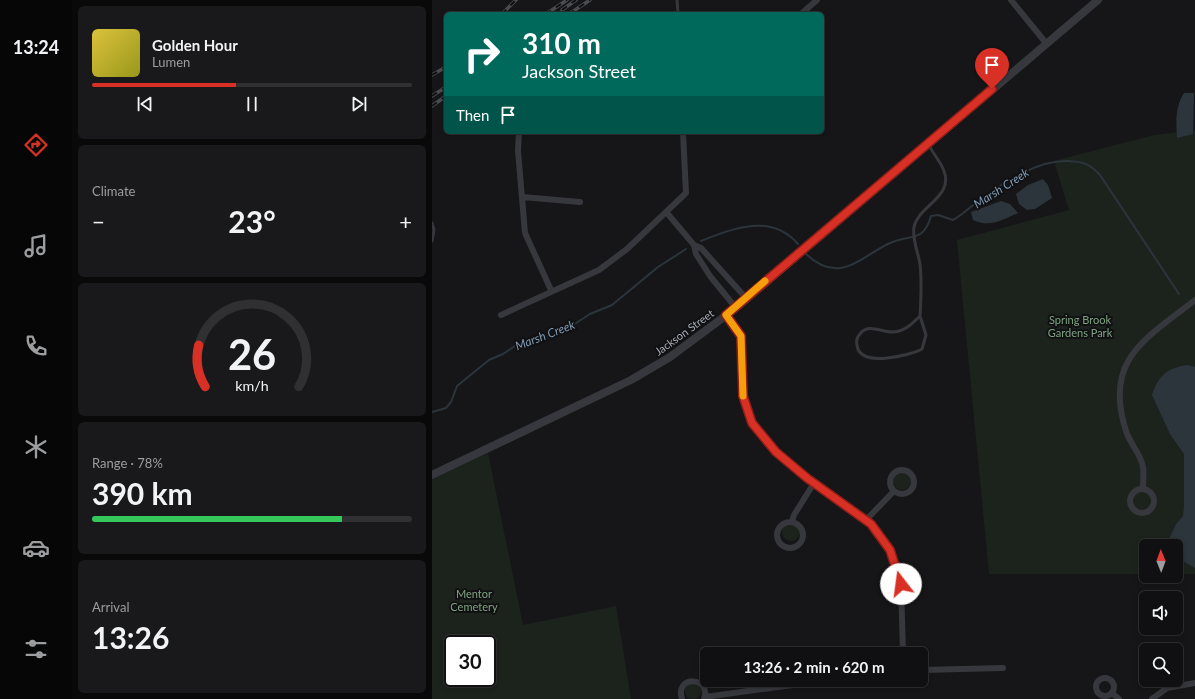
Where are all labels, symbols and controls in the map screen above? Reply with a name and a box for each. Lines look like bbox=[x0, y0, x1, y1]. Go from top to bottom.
text: 310 m bbox=[522, 26, 601, 60]
icon: right bbox=[456, 28, 508, 80]
text: 13:24 bbox=[13, 36, 59, 58]
text: Golden Hour bbox=[152, 36, 238, 54]
pin bbox=[975, 48, 1009, 89]
text: Lumen bbox=[152, 54, 190, 70]
icon: arrive bbox=[981, 54, 1003, 76]
text: Jackson Street bbox=[522, 60, 636, 82]
icon: previous bbox=[134, 93, 156, 115]
icon: pause bbox=[241, 93, 263, 115]
icon: next bbox=[348, 93, 370, 115]
icon: arrive bbox=[497, 104, 519, 126]
text: Then bbox=[456, 106, 489, 124]
icon: directions bbox=[22, 131, 50, 159]
water label: Marsh Creek bbox=[971, 164, 1032, 211]
text: Climate bbox=[92, 183, 135, 199]
text: 23° bbox=[228, 203, 276, 239]
text: − bbox=[92, 208, 105, 235]
text: + bbox=[399, 208, 412, 235]
icon: music bbox=[22, 232, 50, 260]
street label: Jackson Street bbox=[652, 306, 716, 358]
park label: Spring Brook Gardens Park bbox=[1048, 313, 1113, 339]
water label: Marsh Creek bbox=[513, 317, 577, 353]
text: 26 bbox=[228, 329, 276, 379]
icon: phone bbox=[22, 332, 50, 360]
text: km/h bbox=[235, 377, 269, 394]
icon: climate bbox=[22, 433, 50, 461]
text: Range · 78% bbox=[92, 455, 163, 471]
text: 390 km bbox=[92, 475, 193, 511]
icon: car bbox=[22, 534, 50, 562]
north arrow bbox=[1139, 539, 1183, 583]
map controls bbox=[1139, 539, 1183, 687]
position arrow bbox=[880, 563, 922, 605]
park label: Mentor Cemetery bbox=[450, 587, 498, 613]
button: sound bbox=[1139, 591, 1183, 635]
text: Arrival bbox=[92, 599, 129, 615]
text: 13:26 bbox=[92, 619, 169, 655]
icon: filters bbox=[22, 635, 50, 663]
speed limit sign: 30 bbox=[444, 635, 496, 687]
button: search bbox=[1139, 643, 1183, 687]
text: 13:26 · 2 min · 620 m bbox=[744, 658, 884, 676]

